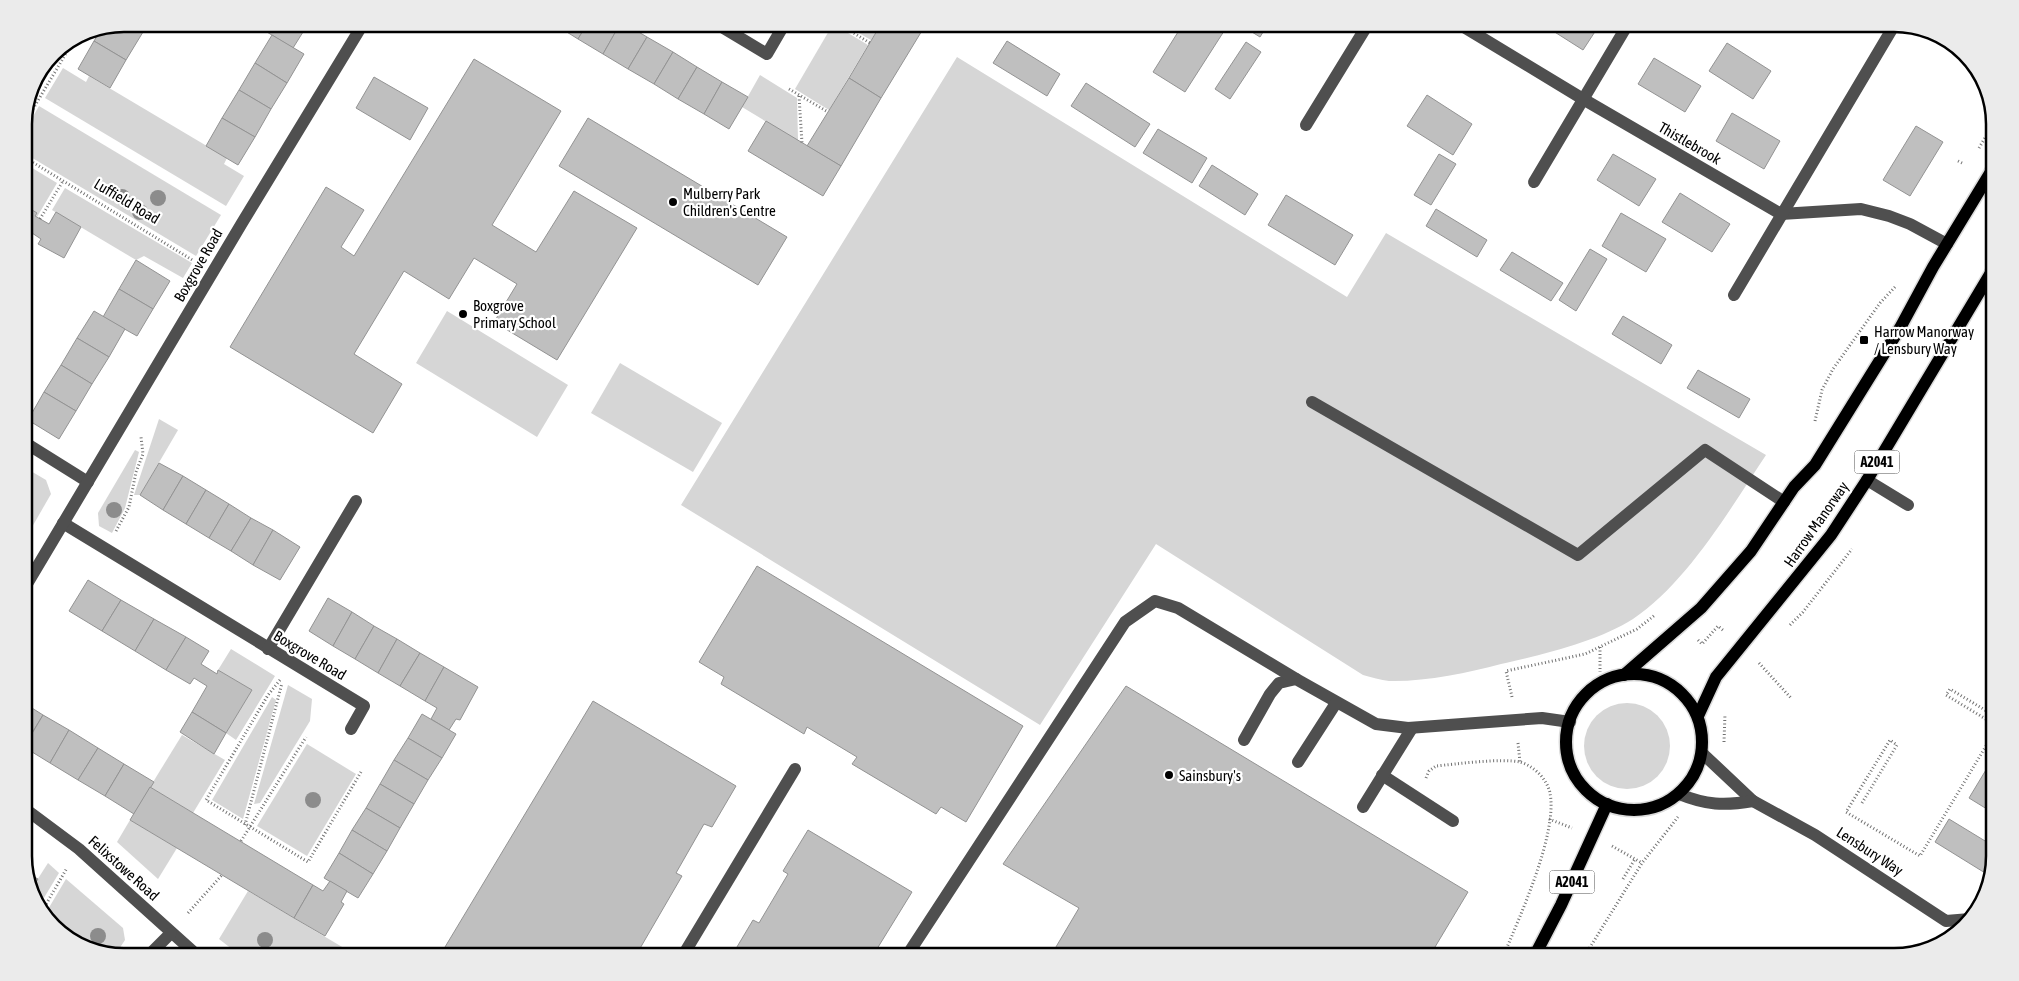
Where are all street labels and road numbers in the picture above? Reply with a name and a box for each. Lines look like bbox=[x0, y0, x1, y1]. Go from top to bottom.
street label: Thistlebrook bbox=[1656, 118, 1725, 168]
street label: Luffield Road bbox=[91, 175, 163, 227]
street label: Boxgrove Road bbox=[170, 226, 226, 304]
road number: A2041 bbox=[1854, 451, 1900, 474]
street label: Harrow Manorway bbox=[1780, 478, 1852, 570]
street label: Boxgrove Road bbox=[271, 627, 349, 683]
street label: Lensbury Way bbox=[1834, 823, 1906, 879]
street label: Felixstowe Road bbox=[85, 832, 163, 904]
road number: A2041 bbox=[1550, 870, 1594, 894]

